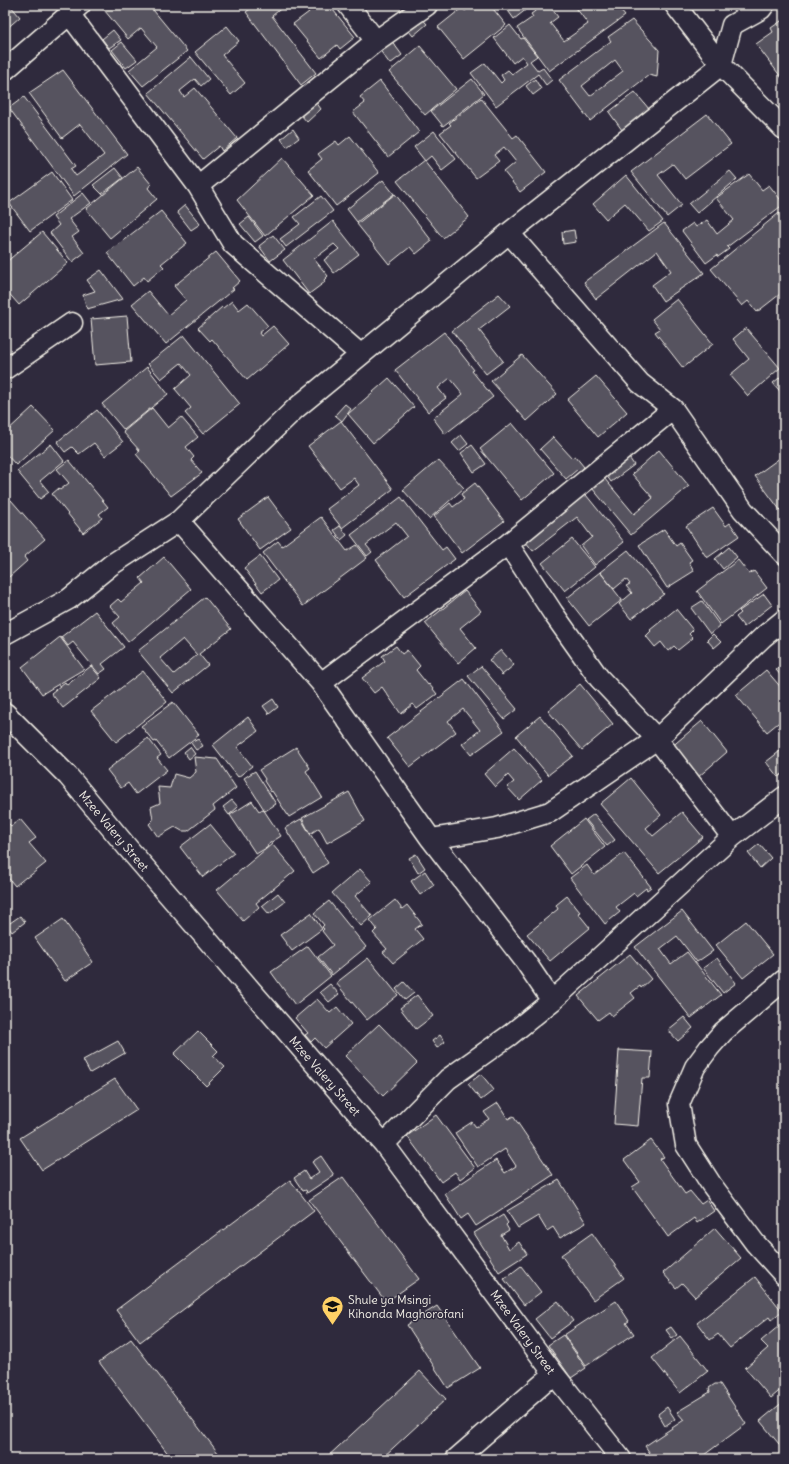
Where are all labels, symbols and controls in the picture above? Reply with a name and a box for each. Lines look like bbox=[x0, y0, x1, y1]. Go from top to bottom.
street label: Mzee Valery Street bbox=[76, 788, 152, 874]
street label: Mzee Valery Street bbox=[286, 1033, 364, 1119]
street label: Mzee Valery Street bbox=[487, 1287, 559, 1377]
place label: Shule ya Msingi Kihonda Maghorofani bbox=[348, 1292, 464, 1321]
school or university icon: Shule ya Msingi Kihonda Maghorofani bbox=[320, 1293, 346, 1326]

